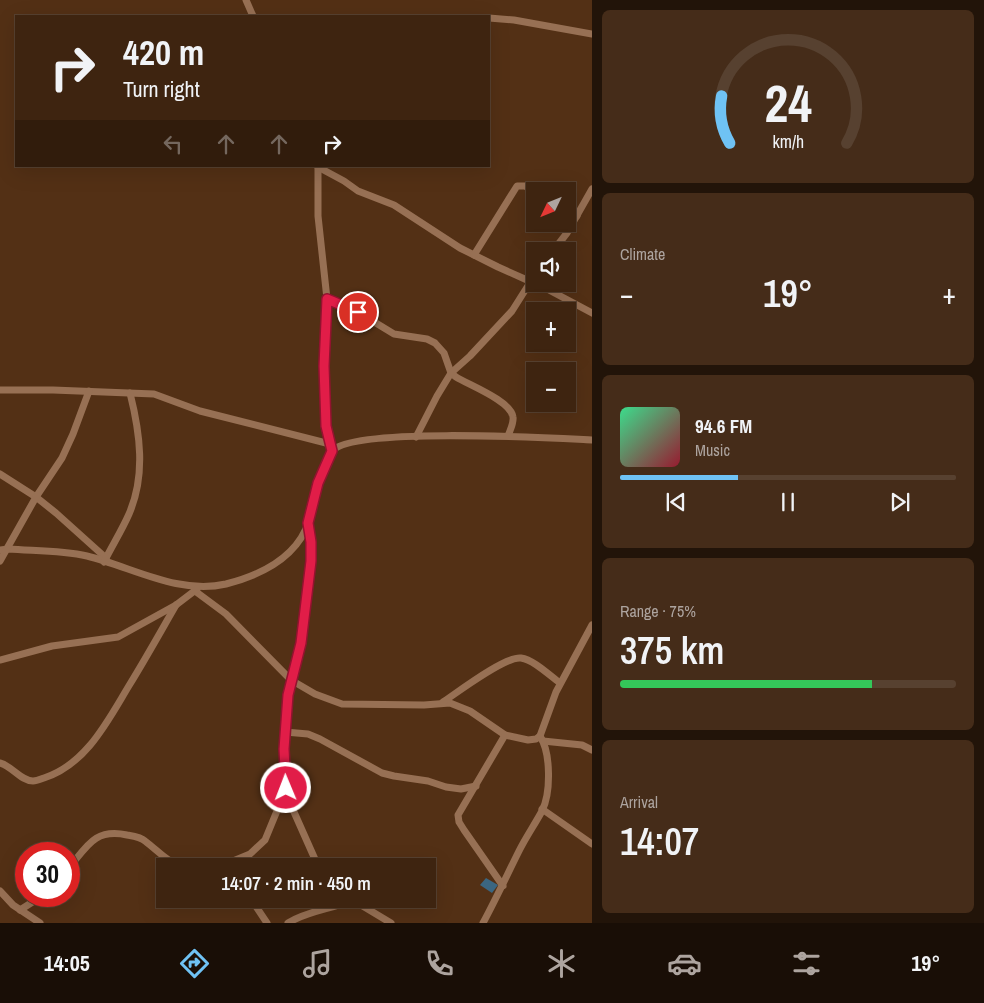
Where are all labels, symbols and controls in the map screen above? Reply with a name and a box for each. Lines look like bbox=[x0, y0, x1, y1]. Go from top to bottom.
text: 420 m bbox=[123, 29, 204, 76]
icon: right bbox=[40, 35, 105, 100]
text: 24 bbox=[764, 68, 812, 138]
text: Turn right bbox=[123, 74, 200, 104]
icon: left bbox=[159, 130, 187, 158]
icon: ahead bbox=[212, 130, 240, 158]
icon: ahead bbox=[265, 130, 293, 158]
icon: right bbox=[318, 130, 346, 158]
text: km/h bbox=[772, 130, 804, 154]
north arrow bbox=[526, 182, 576, 232]
map controls bbox=[526, 182, 576, 412]
button: sound bbox=[526, 242, 576, 292]
text: Climate bbox=[620, 243, 665, 265]
text: 19° bbox=[763, 268, 813, 319]
text: − bbox=[620, 275, 633, 313]
text: + bbox=[943, 275, 956, 313]
pin bbox=[337, 291, 379, 333]
icon: arrive bbox=[344, 298, 372, 326]
button: + bbox=[526, 302, 576, 352]
button: − bbox=[526, 362, 576, 412]
text: 94.6 FM bbox=[695, 413, 752, 439]
text: Music bbox=[695, 439, 730, 461]
icon: previous bbox=[662, 488, 690, 516]
icon: pause bbox=[774, 488, 802, 516]
icon: next bbox=[886, 488, 914, 516]
text: Range · 75% bbox=[620, 600, 696, 622]
text: 375 km bbox=[620, 625, 724, 676]
position arrow bbox=[259, 761, 311, 813]
text: Arrival bbox=[620, 791, 658, 813]
text: 14:07 bbox=[620, 816, 699, 867]
speed limit sign: 30 bbox=[15, 842, 80, 907]
text: 14:07 · 2 min · 450 m bbox=[221, 870, 371, 896]
icon: directions bbox=[177, 946, 212, 981]
icon: music bbox=[300, 946, 335, 981]
icon: phone bbox=[422, 946, 457, 981]
icon: climate bbox=[544, 946, 579, 981]
icon: car bbox=[667, 946, 702, 981]
icon: filters bbox=[789, 946, 824, 981]
text: 14:05 bbox=[44, 948, 90, 978]
text: 19° bbox=[911, 948, 940, 978]

